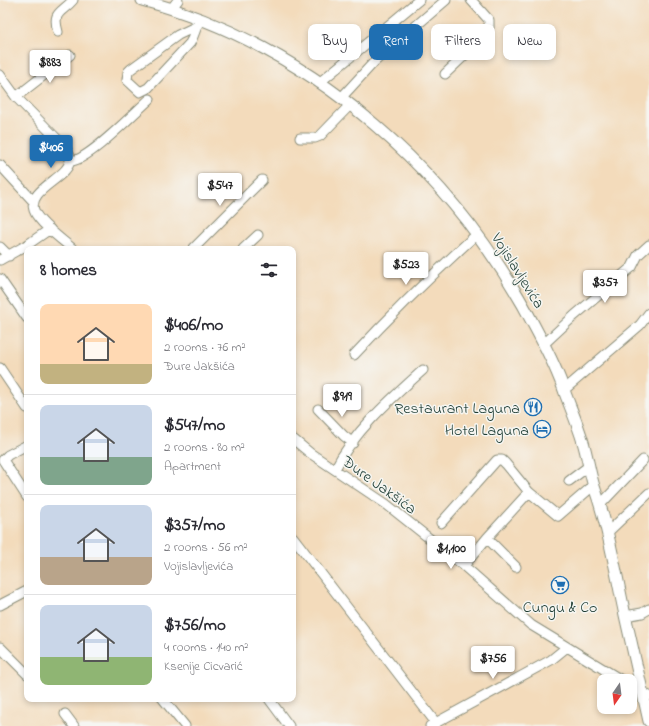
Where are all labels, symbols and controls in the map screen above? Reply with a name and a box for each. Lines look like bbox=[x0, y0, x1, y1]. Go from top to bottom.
chip: Buy bbox=[308, 24, 361, 60]
chip: Rent bbox=[369, 24, 423, 60]
chip: Filters bbox=[431, 24, 495, 60]
chip: New bbox=[503, 24, 556, 60]
pin: $883 bbox=[26, 50, 74, 84]
text: $883 bbox=[39, 53, 61, 72]
pin: $406 bbox=[27, 135, 75, 169]
text: $406 bbox=[39, 138, 63, 157]
pin: $547 bbox=[196, 173, 244, 207]
text: $547 bbox=[207, 176, 233, 195]
street label: Vojislavljevića bbox=[484, 228, 550, 314]
pin: $523 bbox=[382, 252, 430, 286]
text: $523 bbox=[392, 255, 420, 274]
text: 8 homes bbox=[40, 258, 97, 283]
icon: filters bbox=[258, 259, 280, 281]
pin: $357 bbox=[581, 270, 629, 304]
text: $357 bbox=[592, 273, 618, 292]
text: $406/mo bbox=[164, 313, 223, 338]
icon: home bbox=[72, 320, 120, 368]
text: 2 rooms · 76 m² bbox=[164, 338, 246, 357]
text: Đure Jakšića bbox=[164, 357, 235, 376]
pin: $919 bbox=[318, 384, 366, 418]
text: $919 bbox=[332, 387, 352, 406]
place label: Restaurant Laguna bbox=[394, 397, 520, 421]
restaurant icon: Restaurant Laguna bbox=[523, 397, 543, 417]
text: $547/mo bbox=[164, 413, 225, 438]
place label: Hotel Laguna bbox=[445, 419, 529, 443]
hotel icon: Hotel Laguna bbox=[532, 419, 552, 439]
icon: home bbox=[72, 421, 120, 469]
text: 2 rooms · 80 m² bbox=[164, 438, 245, 457]
street label: Đure Jakšića bbox=[336, 450, 421, 521]
text: Apartment bbox=[164, 457, 221, 476]
text: $357/mo bbox=[164, 513, 225, 538]
icon: home bbox=[72, 521, 120, 569]
pin: $1,100 bbox=[418, 536, 484, 570]
text: 2 rooms · 56 m² bbox=[164, 538, 248, 557]
text: $1,100 bbox=[436, 539, 466, 558]
text: Vojislavljevića bbox=[164, 557, 233, 576]
supermarket icon: Cungu & Co bbox=[550, 575, 570, 595]
place label: Cungu & Co bbox=[523, 596, 597, 620]
text: $756/mo bbox=[164, 613, 226, 638]
icon: home bbox=[72, 621, 120, 669]
text: 4 rooms · 140 m² bbox=[164, 638, 248, 657]
pin: $756 bbox=[469, 646, 517, 680]
text: $756 bbox=[480, 649, 506, 668]
text: Ksenije Cicvarić bbox=[164, 657, 243, 676]
north arrow bbox=[597, 674, 637, 714]
map controls bbox=[597, 674, 637, 714]

